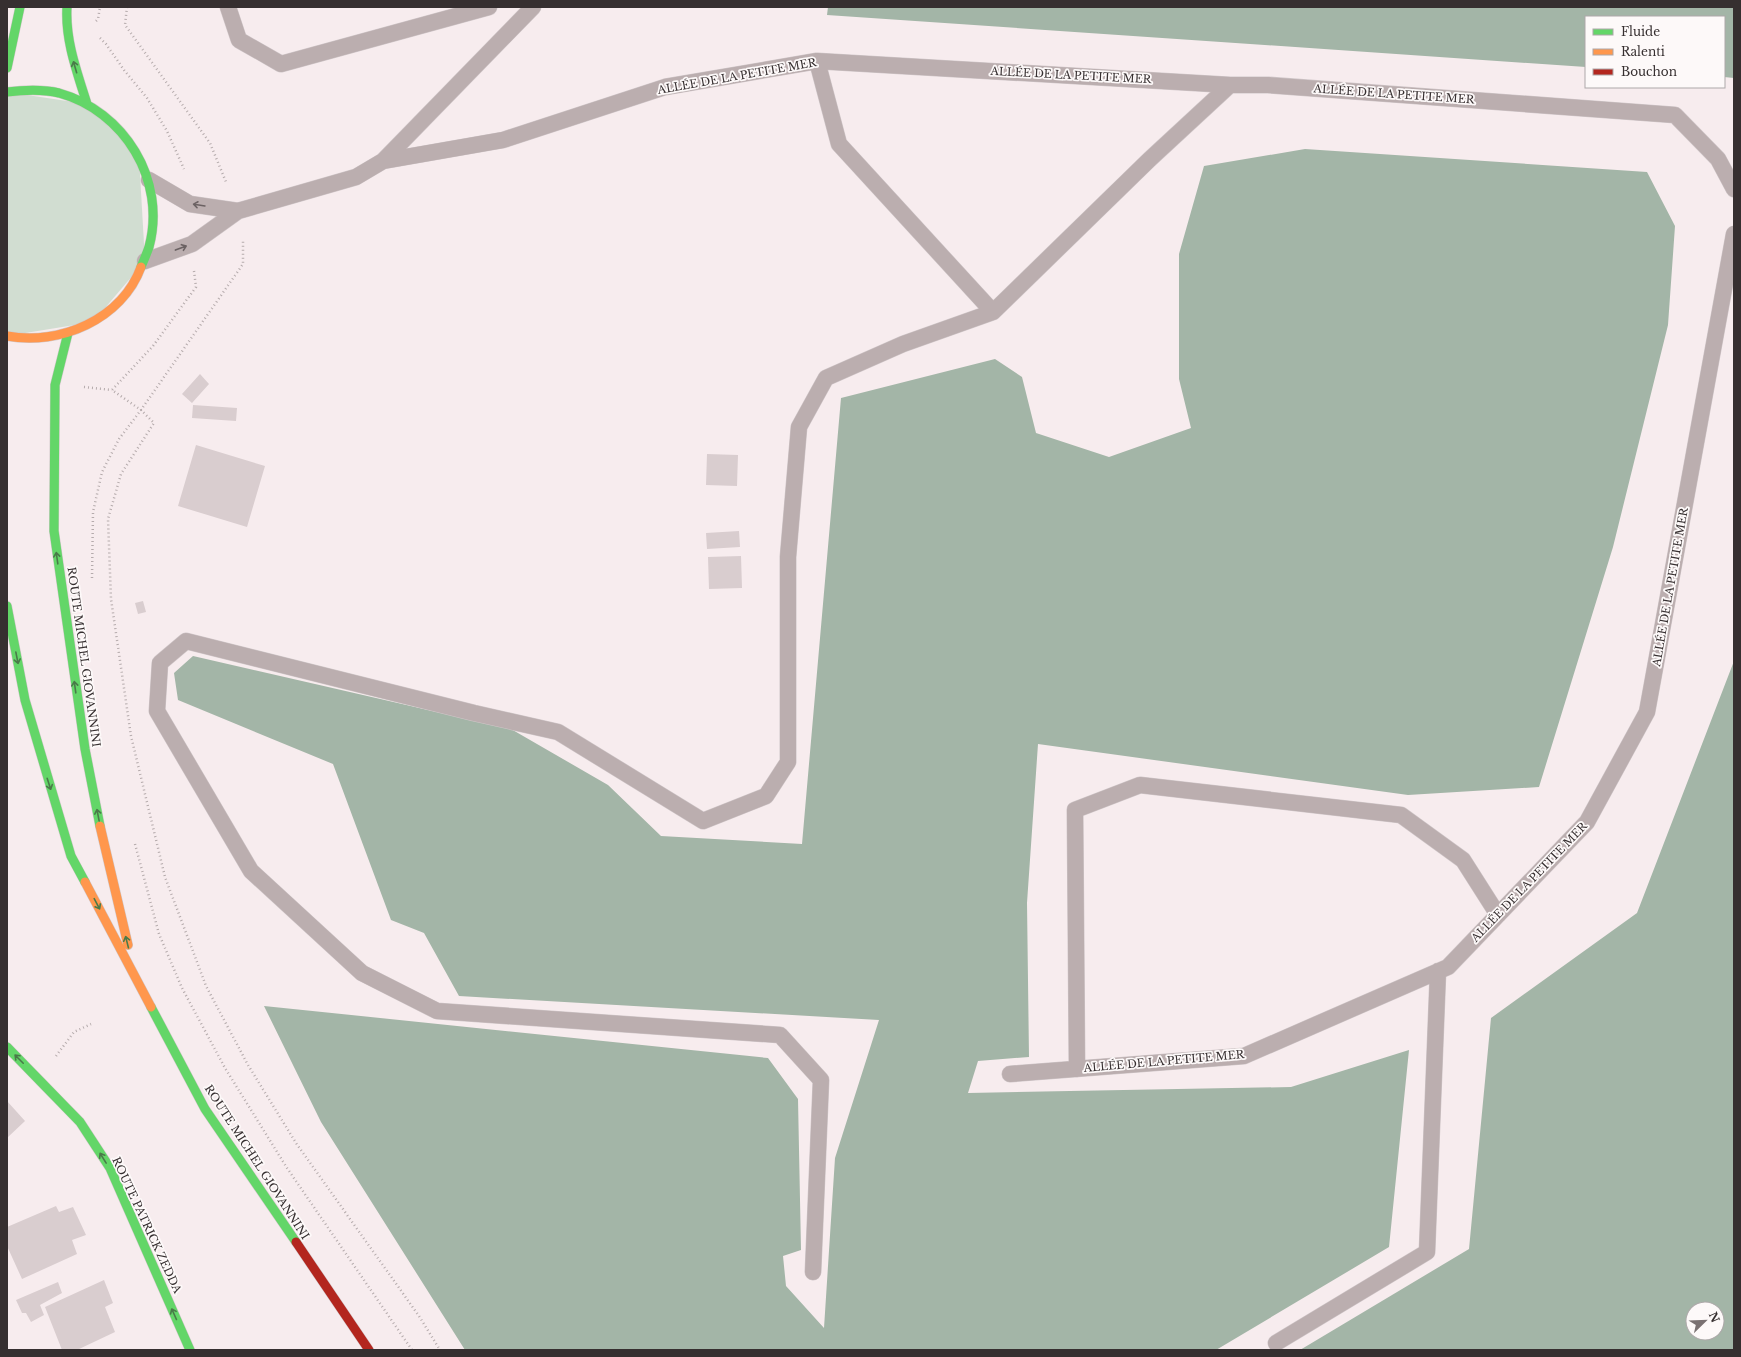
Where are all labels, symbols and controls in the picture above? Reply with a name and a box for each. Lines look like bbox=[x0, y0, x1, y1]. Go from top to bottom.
legend bbox=[1585, 16, 1725, 88]
text: Fluide bbox=[1621, 24, 1660, 39]
text: Ralenti bbox=[1621, 44, 1665, 59]
street label: ALLÉE DE LA PETITE MER bbox=[655, 55, 818, 97]
one-way arrow bbox=[71, 61, 78, 74]
street label: ALLÉE DE LA PETITE MER bbox=[989, 64, 1152, 86]
text: Bouchon bbox=[1621, 64, 1677, 79]
street label: ALLÉE DE LA PETITE MER bbox=[1312, 81, 1475, 107]
one-way arrow bbox=[193, 201, 206, 209]
one-way arrow bbox=[175, 243, 187, 251]
street label: ALLÉE DE LA PETITE MER bbox=[1649, 506, 1691, 669]
one-way arrow bbox=[53, 552, 61, 565]
street label: ROUTE MICHEL GIOVANNINI bbox=[64, 566, 104, 748]
one-way arrow bbox=[13, 651, 21, 664]
one-way arrow bbox=[71, 681, 79, 694]
one-way arrow bbox=[46, 777, 53, 790]
one-way arrow bbox=[93, 809, 101, 822]
street label: ALLÉE DE LA PETITE MER bbox=[1467, 819, 1590, 946]
one-way arrow bbox=[93, 898, 101, 910]
one-way arrow bbox=[123, 936, 131, 949]
street label: ALLÉE DE LA PETITE MER bbox=[1082, 1047, 1245, 1075]
one-way arrow bbox=[14, 1054, 24, 1064]
street label: ROUTE MICHEL GIOVANNINI bbox=[202, 1082, 313, 1242]
one-way arrow bbox=[99, 1153, 107, 1164]
street label: ROUTE PATRICK ZEDDA bbox=[109, 1155, 185, 1296]
north arrow bbox=[1685, 1301, 1725, 1341]
one-way arrow bbox=[170, 1309, 177, 1321]
text: N bbox=[1706, 1310, 1723, 1325]

